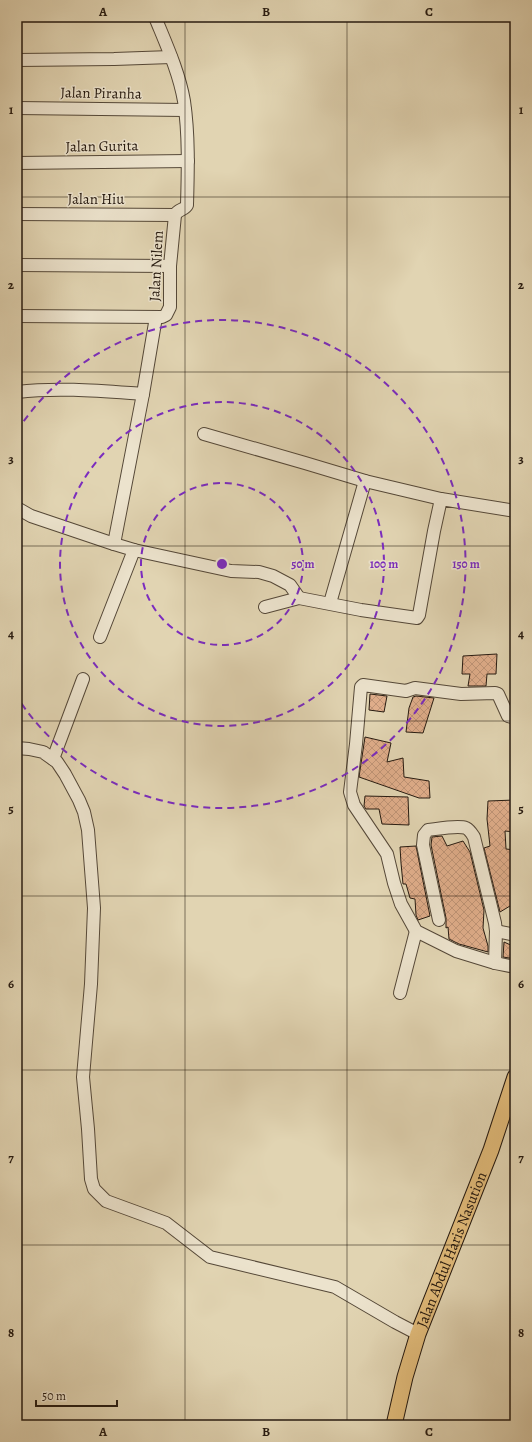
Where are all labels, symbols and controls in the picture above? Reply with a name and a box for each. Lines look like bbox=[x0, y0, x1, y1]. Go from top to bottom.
text: A bbox=[98, 3, 108, 20]
text: B bbox=[262, 3, 270, 20]
text: C bbox=[425, 3, 433, 20]
street label: Jalan Piranha bbox=[60, 82, 142, 104]
text: 1 bbox=[9, 101, 14, 118]
text: 1 bbox=[519, 101, 524, 118]
street label: Jalan Gurita bbox=[65, 135, 139, 157]
street label: Jalan Hiu bbox=[68, 189, 125, 209]
street label: Jalan Nilem bbox=[144, 230, 168, 302]
text: 2 bbox=[8, 276, 15, 293]
text: 2 bbox=[518, 276, 525, 293]
text: 3 bbox=[8, 450, 14, 467]
text: 3 bbox=[518, 450, 524, 467]
text: 50 m bbox=[291, 556, 315, 572]
text: 100 m bbox=[370, 556, 398, 572]
text: 150 m bbox=[452, 556, 480, 572]
centre of rings bbox=[215, 557, 229, 571]
text: 4 bbox=[8, 625, 14, 642]
text: 4 bbox=[518, 625, 524, 642]
text: 5 bbox=[8, 800, 14, 817]
text: 5 bbox=[518, 800, 524, 817]
text: 6 bbox=[8, 975, 14, 992]
text: 6 bbox=[518, 975, 524, 992]
text: 7 bbox=[8, 1149, 14, 1166]
text: 7 bbox=[518, 1149, 524, 1166]
street label: Jalan Abdul Haris Nasution bbox=[412, 1169, 491, 1330]
text: 8 bbox=[8, 1324, 14, 1341]
text: 8 bbox=[518, 1324, 524, 1341]
scale bar bbox=[36, 1382, 117, 1408]
text: 50 m bbox=[42, 1388, 66, 1404]
text: A bbox=[98, 1423, 108, 1440]
text: B bbox=[262, 1423, 270, 1440]
text: C bbox=[425, 1423, 433, 1440]

